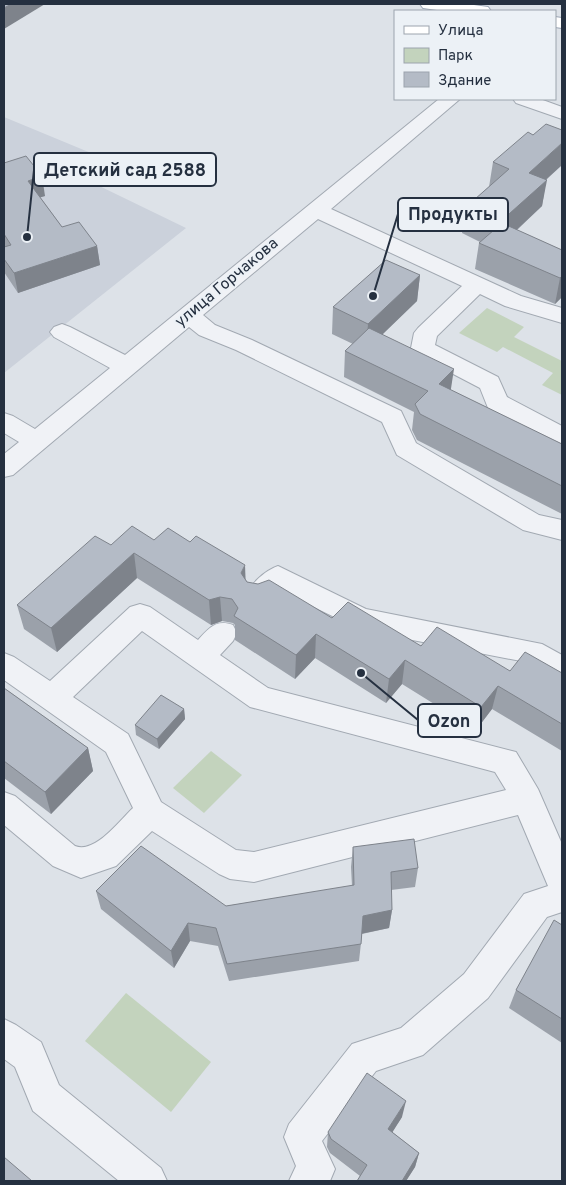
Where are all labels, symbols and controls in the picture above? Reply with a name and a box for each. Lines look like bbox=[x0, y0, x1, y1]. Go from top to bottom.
legend bbox=[394, 10, 556, 100]
text: Улица bbox=[438, 22, 483, 41]
text: Парк bbox=[438, 47, 473, 66]
text: Здание bbox=[438, 72, 491, 91]
callout: Детский сад 2588 bbox=[34, 153, 216, 186]
text: Детский сад 2588 bbox=[44, 160, 206, 183]
callout: Продукты bbox=[398, 198, 508, 231]
text: Продукты bbox=[408, 204, 498, 227]
street label: улица Горчакова bbox=[171, 234, 283, 332]
callout: Ozon bbox=[418, 704, 481, 737]
text: Ozon bbox=[428, 711, 470, 734]

